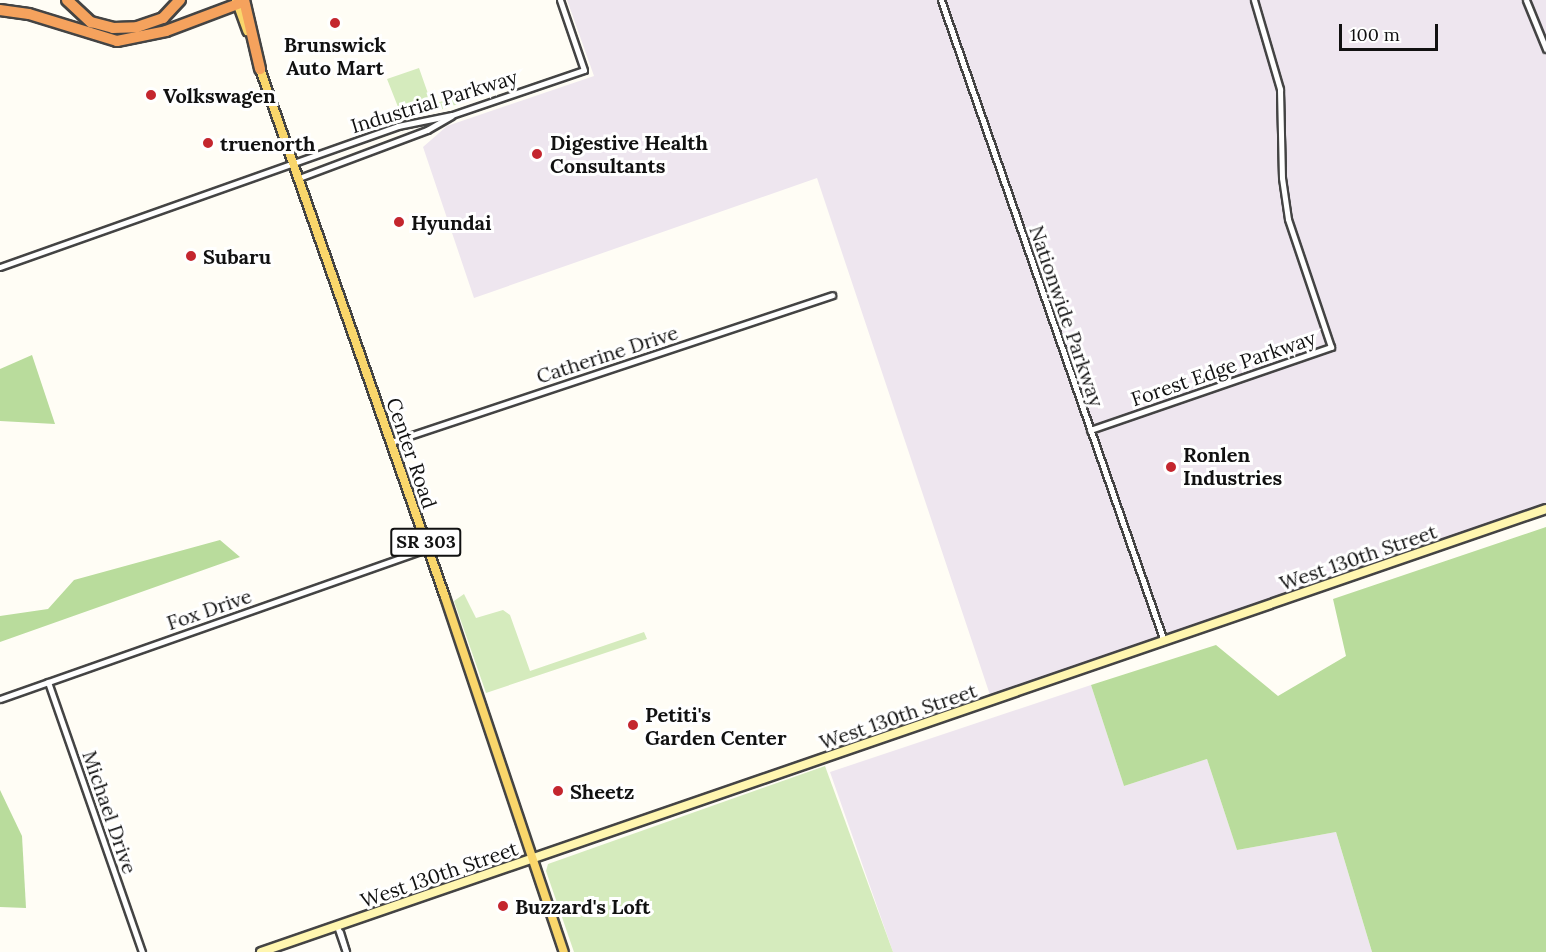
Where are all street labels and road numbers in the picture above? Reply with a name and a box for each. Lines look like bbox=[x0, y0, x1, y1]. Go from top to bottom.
street label: Industrial Parkway bbox=[348, 64, 520, 138]
street label: Nationwide Parkway bbox=[1025, 222, 1109, 410]
street label: Catherine Drive bbox=[533, 320, 681, 388]
street label: Forest Edge Parkway bbox=[1128, 325, 1318, 411]
street label: Center Road bbox=[382, 394, 442, 512]
street label: West 130th Street bbox=[1276, 519, 1440, 595]
road number: SR 303 bbox=[390, 527, 462, 557]
street label: Fox Drive bbox=[163, 583, 255, 635]
street label: West 130th Street bbox=[816, 678, 980, 754]
street label: Michael Drive bbox=[78, 747, 142, 877]
street label: West 130th Street bbox=[357, 836, 521, 912]

